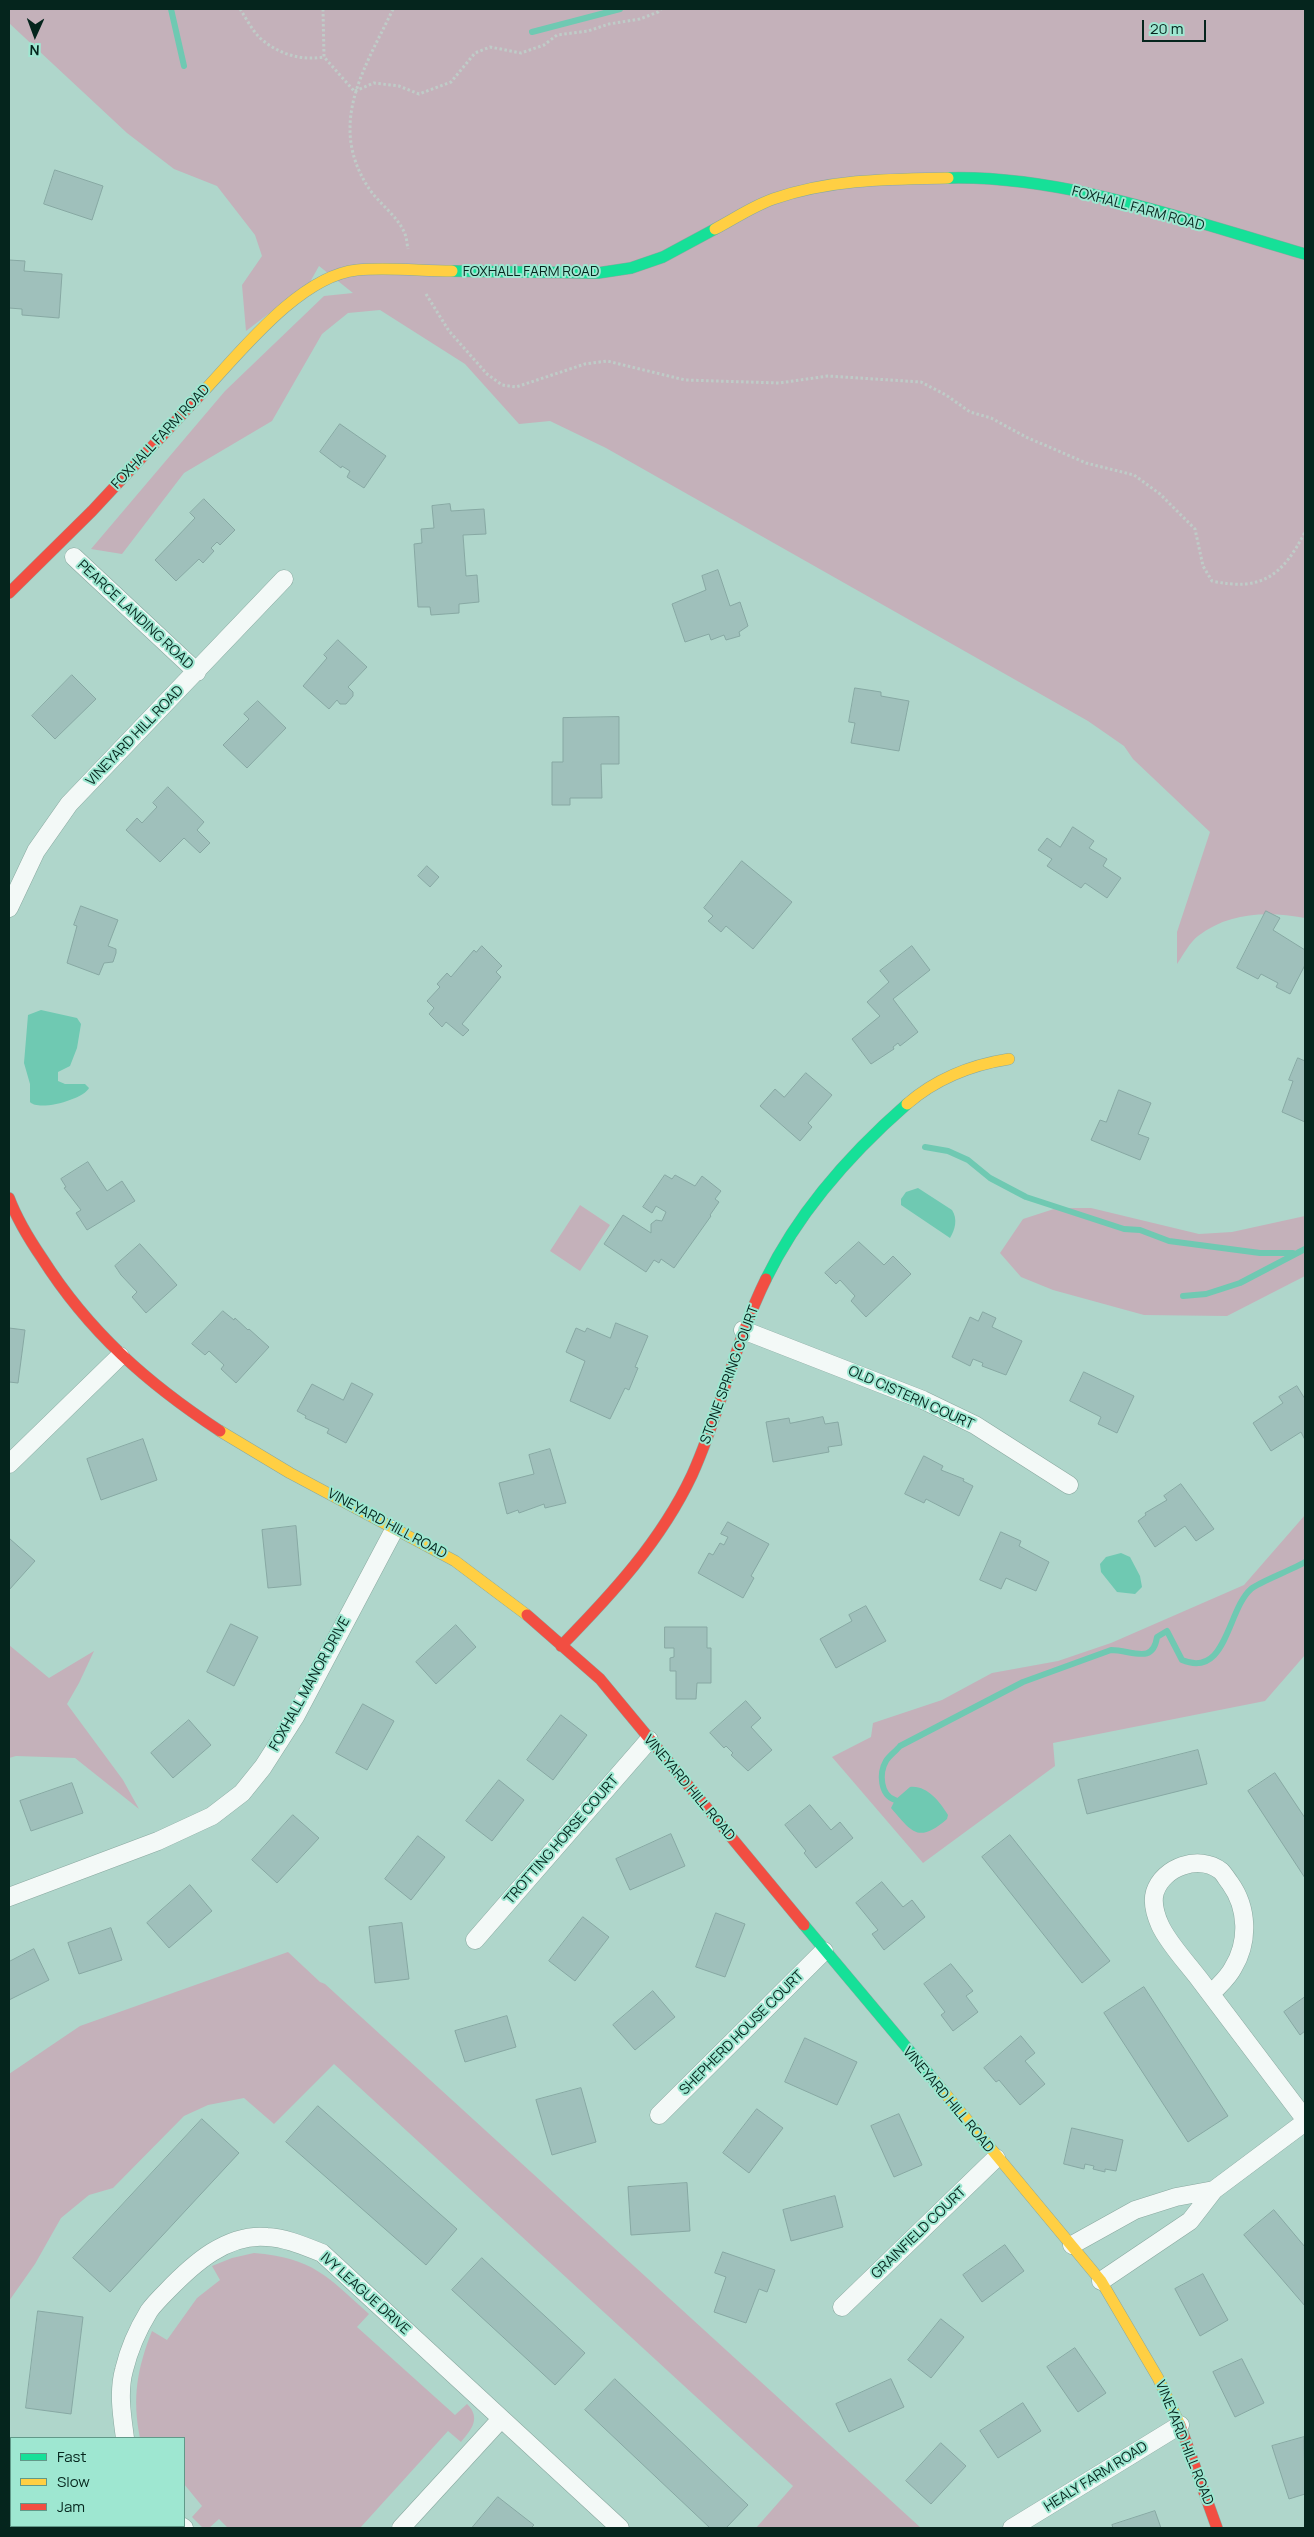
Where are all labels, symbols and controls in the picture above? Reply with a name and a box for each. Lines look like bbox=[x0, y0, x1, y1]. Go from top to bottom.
north arrow bbox=[10, 10, 60, 60]
scale bar bbox=[1144, 10, 1208, 42]
text: 20 m bbox=[1150, 18, 1183, 39]
text: N bbox=[29, 41, 40, 60]
street label: FOXHALL FARM ROAD bbox=[1070, 183, 1206, 235]
street label: FOXHALL FARM ROAD bbox=[463, 264, 599, 280]
street label: FOXHALL FARM ROAD bbox=[108, 381, 214, 493]
street label: PEARCE LANDING ROAD bbox=[74, 557, 196, 673]
street label: VINEYARD HILL ROAD bbox=[83, 682, 187, 790]
street label: STONE SPRING COURT bbox=[697, 1304, 763, 1446]
street label: OLD CISTERN COURT bbox=[845, 1363, 977, 1433]
street label: VINEYARD HILL ROAD bbox=[324, 1485, 450, 1563]
street label: FOXHALL MANOR DRIVE bbox=[266, 1614, 354, 1754]
street label: VINEYARD HILL ROAD bbox=[640, 1732, 738, 1844]
street label: TROTTING HORSE COURT bbox=[501, 1772, 623, 1908]
street label: SHEPHERD HOUSE COURT bbox=[676, 1967, 808, 2099]
street label: VINEYARD HILL ROAD bbox=[899, 2044, 997, 2156]
street label: GRAINFIELD COURT bbox=[868, 2183, 970, 2283]
street label: IVY LEAGUE DRIVE bbox=[317, 2249, 413, 2339]
street label: VINEYARD HILL ROAD bbox=[1151, 2378, 1217, 2508]
legend bbox=[10, 2437, 185, 2527]
street label: HEALY FARM ROAD bbox=[1041, 2438, 1151, 2516]
text: Fast bbox=[57, 2446, 86, 2467]
text: Slow bbox=[57, 2471, 90, 2492]
text: Jam bbox=[57, 2496, 85, 2517]

